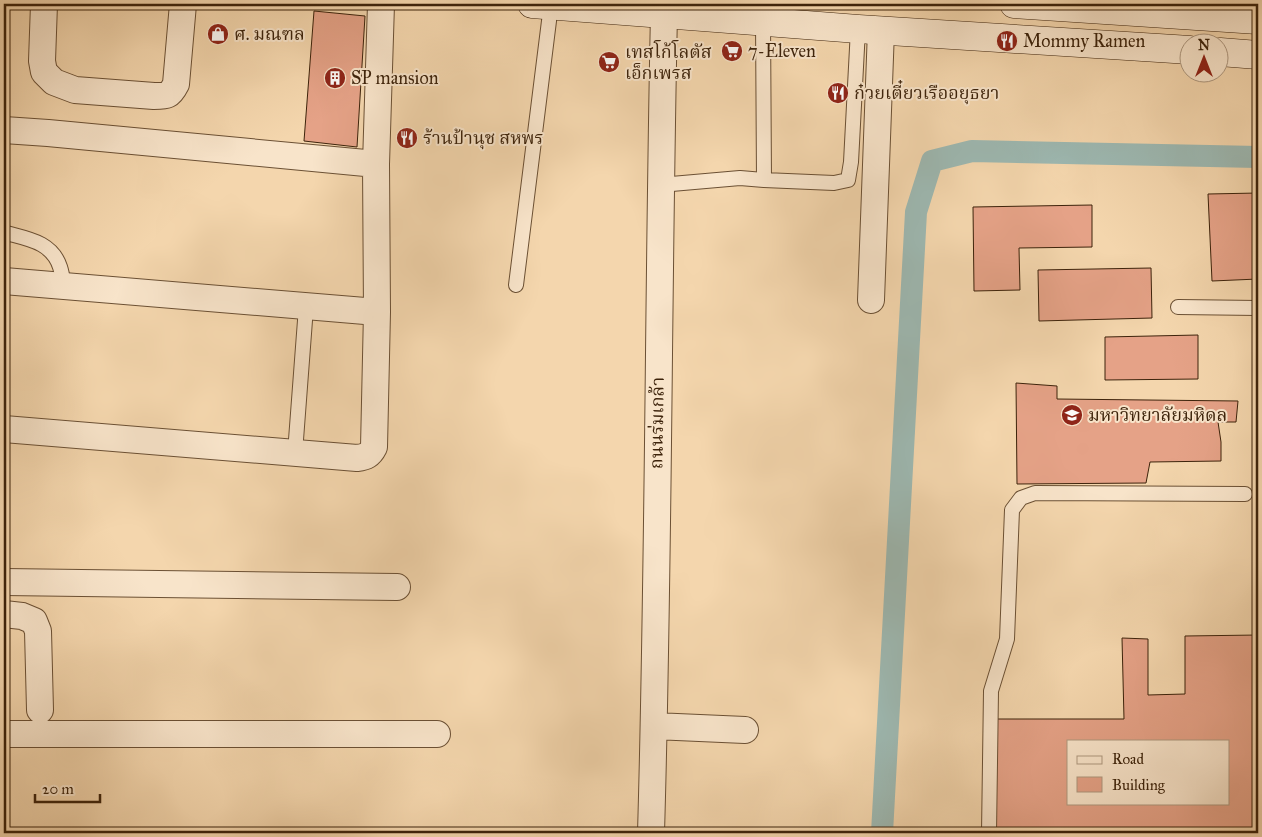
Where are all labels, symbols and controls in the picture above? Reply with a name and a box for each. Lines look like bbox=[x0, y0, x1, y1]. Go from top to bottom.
shop icon: ศ. มณฑล bbox=[206, 22, 230, 46]
place label: ศ. มณฑล bbox=[234, 23, 305, 45]
restaurant icon: Mommy Ramen bbox=[995, 29, 1019, 53]
place label: Mommy Ramen bbox=[1023, 30, 1146, 52]
north arrow bbox=[1180, 32, 1230, 82]
text: N bbox=[1198, 37, 1210, 54]
place label: เทสโก้โลตัส เอ็กเพรส bbox=[625, 39, 712, 84]
supermarket icon: 7-Eleven bbox=[720, 39, 744, 63]
place label: 7-Eleven bbox=[748, 40, 816, 62]
supermarket icon: เทสโก้โลตัส เอ็กเพรส bbox=[597, 50, 621, 74]
building icon: SP mansion bbox=[323, 66, 347, 90]
place label: SP mansion bbox=[351, 67, 439, 89]
place label: ก๋วยเตี๋ยวเรืออยุธยา bbox=[854, 79, 999, 105]
restaurant icon: ก๋วยเตี๋ยวเรืออยุธยา bbox=[826, 81, 850, 105]
restaurant icon: ร้านป้านุช สหพร bbox=[395, 126, 419, 150]
place label: ร้านป้านุช สหพร bbox=[423, 127, 543, 150]
street label: ถนนร่มเกล้า bbox=[645, 377, 669, 469]
school or university icon: มหาวิทยาลัยมหิดล bbox=[1060, 403, 1084, 427]
place label: มหาวิทยาลัยมหิดล bbox=[1088, 404, 1227, 426]
legend bbox=[1067, 740, 1230, 804]
text: Road bbox=[1112, 750, 1144, 768]
scale bar bbox=[35, 772, 100, 804]
text: Building bbox=[1112, 776, 1166, 794]
text: 20 m bbox=[42, 780, 74, 798]

